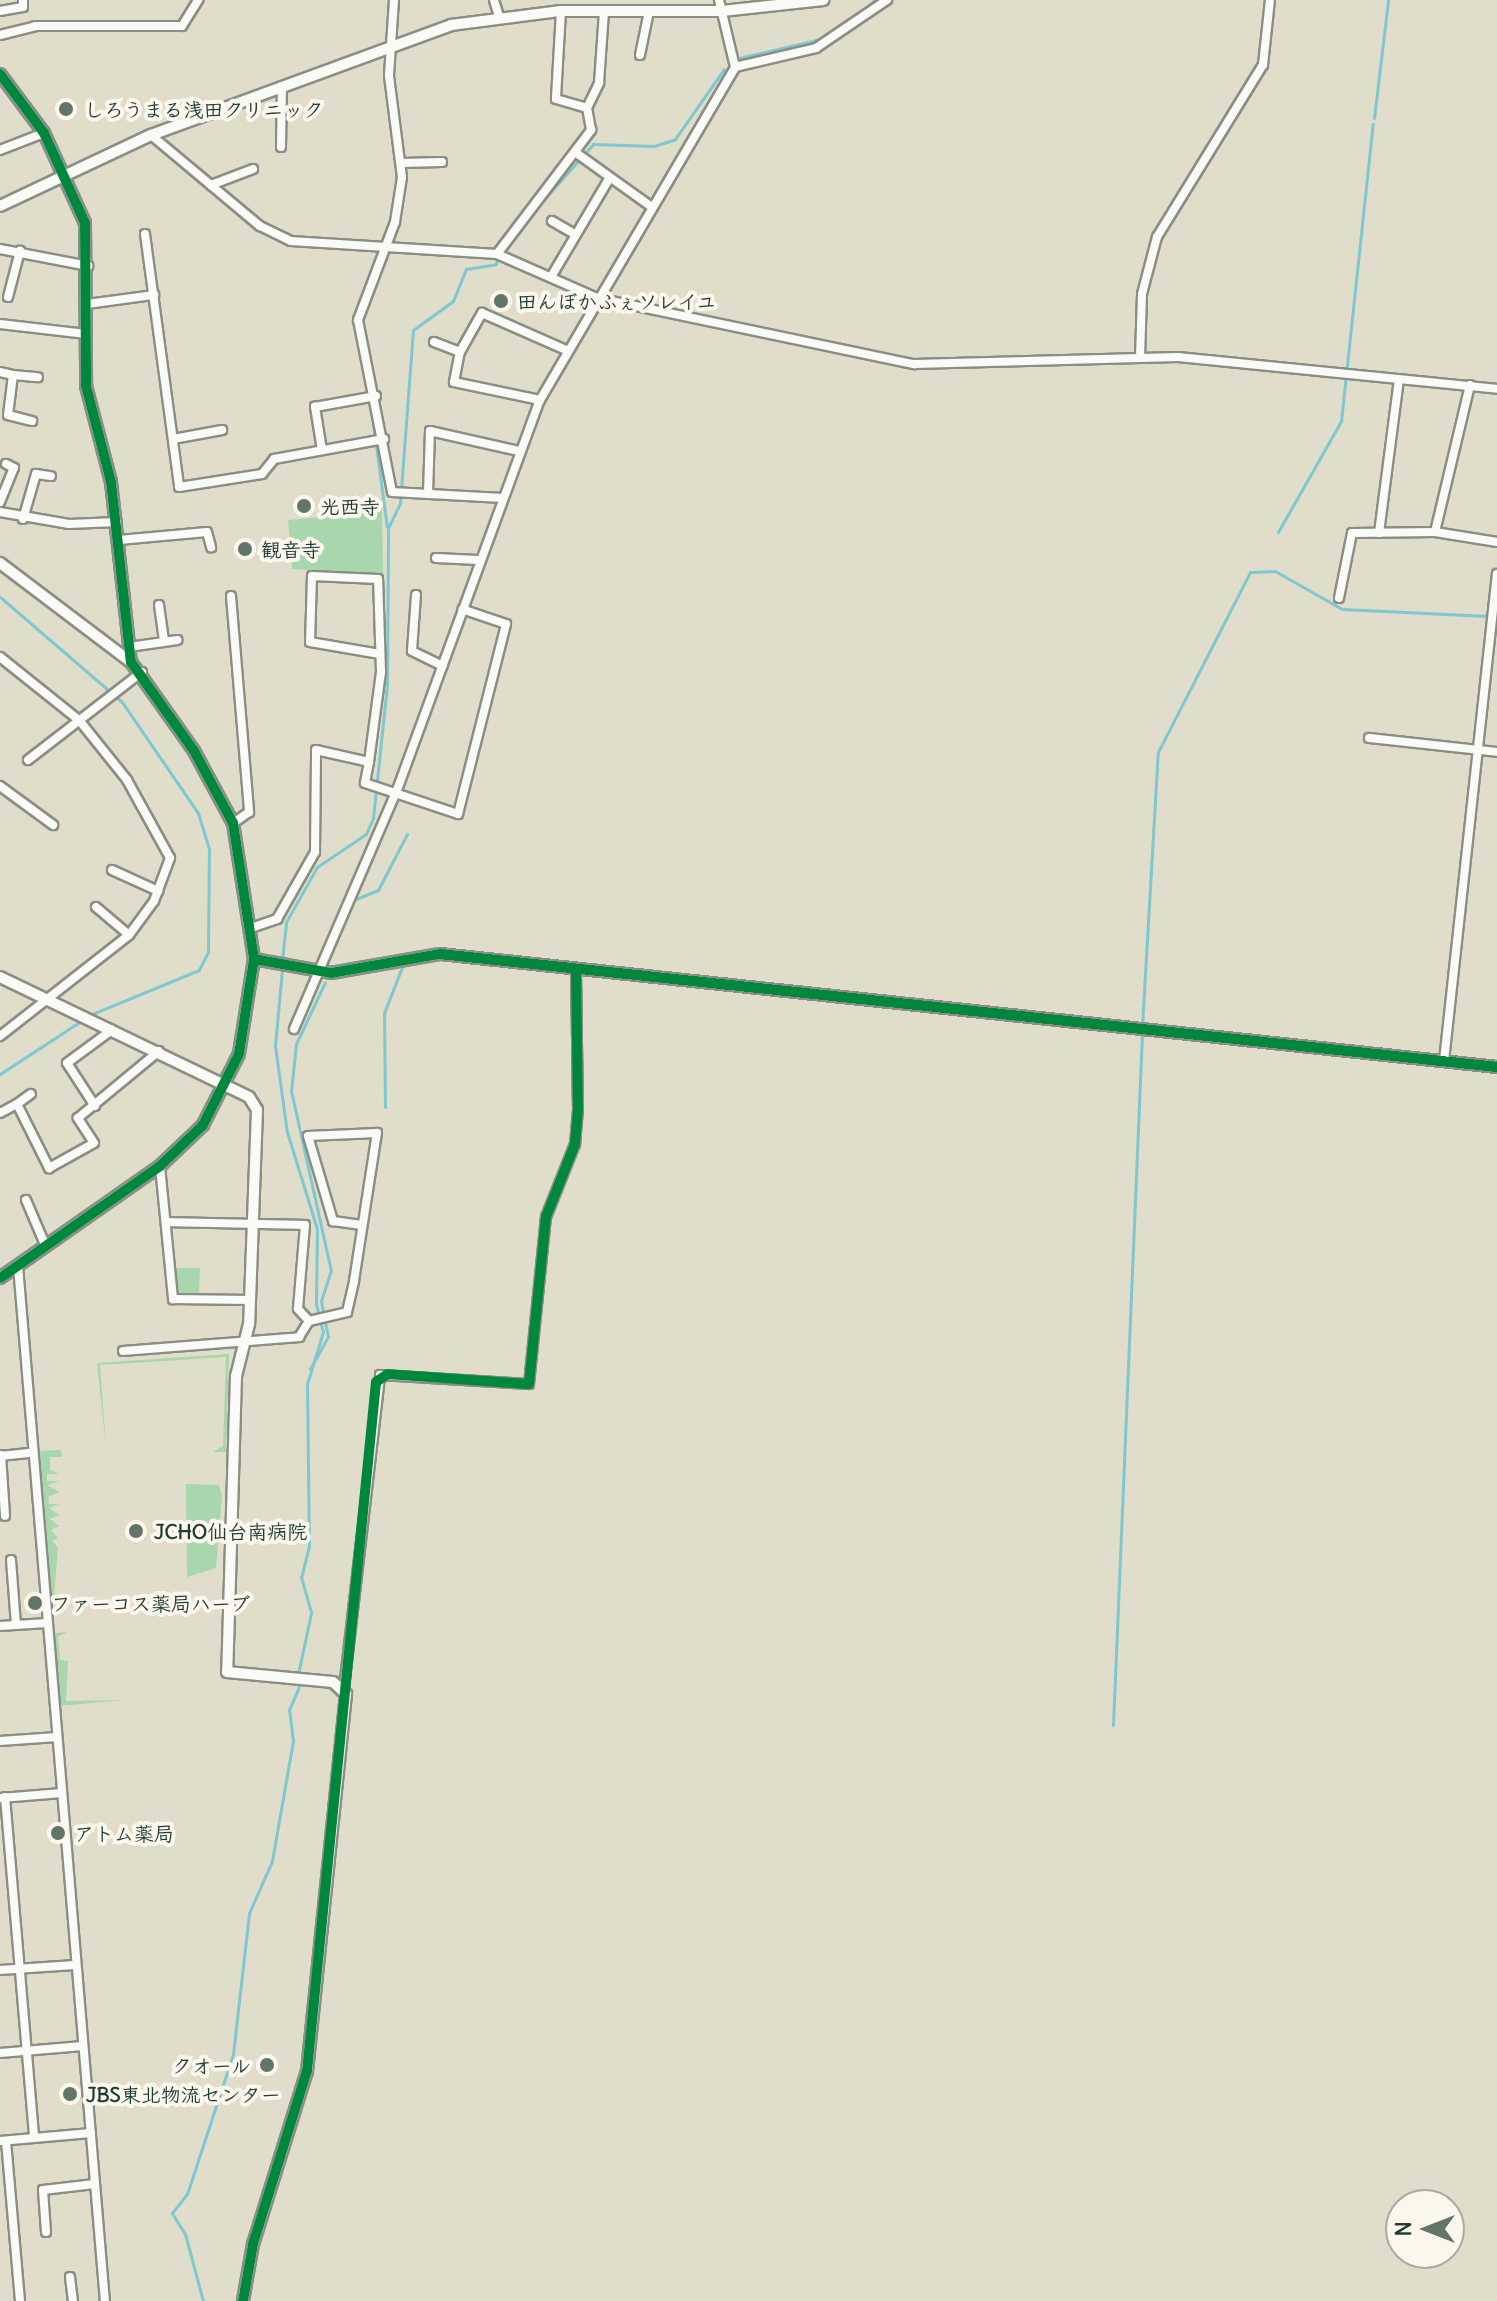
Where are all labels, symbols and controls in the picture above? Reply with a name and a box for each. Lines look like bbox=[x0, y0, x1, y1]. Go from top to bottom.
place label: しろうまる浅田クリニック bbox=[84, 97, 324, 121]
marker: しろうまる浅田クリニック bbox=[55, 98, 77, 120]
place label: 田んぼかふぇソレイユ bbox=[517, 289, 717, 313]
marker: 田んぼかふぇソレイユ bbox=[492, 292, 510, 310]
place label: 光西寺 bbox=[320, 494, 380, 518]
marker: 光西寺 bbox=[295, 497, 313, 515]
place label: 観音寺 bbox=[261, 537, 321, 561]
marker: 観音寺 bbox=[236, 540, 254, 558]
place label: JCHO仙台南病院 bbox=[154, 1519, 307, 1543]
marker: JCHO仙台南病院 bbox=[125, 1520, 147, 1542]
place label: ファーコス薬局ハーブ bbox=[51, 1591, 251, 1615]
marker: ファーコス薬局ハーブ bbox=[26, 1594, 44, 1612]
place label: アトム薬局 bbox=[74, 1821, 174, 1845]
marker: アトム薬局 bbox=[49, 1824, 67, 1842]
place label: クオール bbox=[171, 2053, 251, 2077]
marker: クオール bbox=[258, 2056, 276, 2074]
place label: JBS東北物流センター bbox=[86, 2082, 281, 2106]
marker: JBS東北物流センター bbox=[61, 2085, 79, 2103]
north arrow bbox=[1385, 2189, 1465, 2269]
text: N bbox=[1389, 2221, 1417, 2237]

